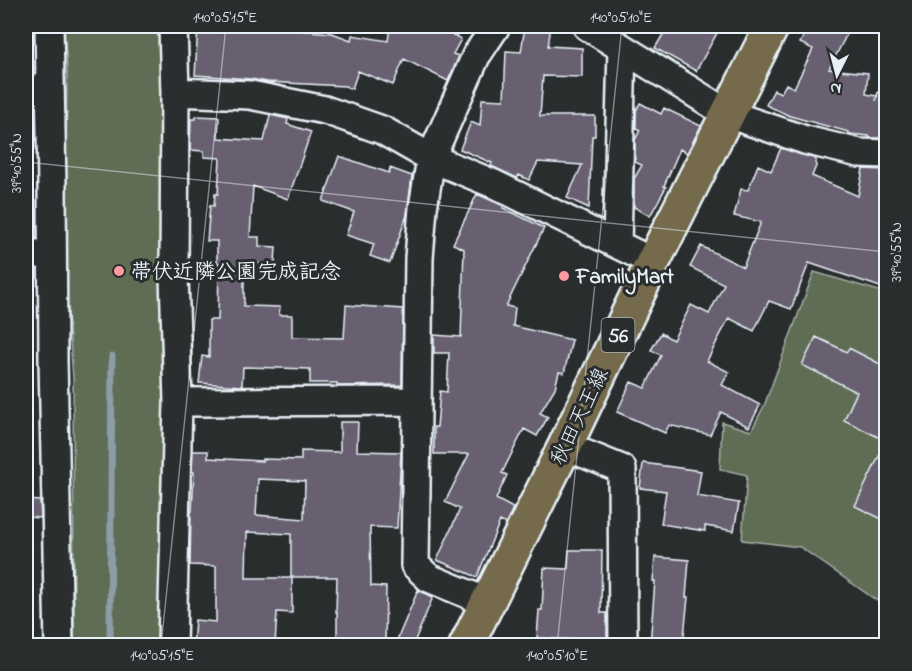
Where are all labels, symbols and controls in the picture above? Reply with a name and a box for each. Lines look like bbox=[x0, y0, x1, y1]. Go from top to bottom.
text: 140°05'15"E bbox=[193, 7, 257, 29]
text: 140°05'10"E bbox=[590, 7, 652, 29]
north arrow bbox=[807, 45, 867, 105]
text: N bbox=[829, 75, 842, 100]
text: 39°40'55"N bbox=[6, 133, 28, 193]
text: 39°40'55"N bbox=[886, 222, 908, 282]
place label: 帯伏近隣公園完成記念 bbox=[131, 258, 341, 288]
place label: FamilyMart bbox=[575, 263, 675, 295]
marker: 帯伏近隣公園完成記念 bbox=[112, 264, 126, 278]
marker: FamilyMart bbox=[557, 269, 571, 283]
road number: 56 bbox=[602, 318, 634, 352]
street label: 秋田天王線 bbox=[544, 363, 617, 471]
text: 140°05'15"E bbox=[130, 645, 194, 667]
text: 140°05'10"E bbox=[526, 645, 588, 667]

